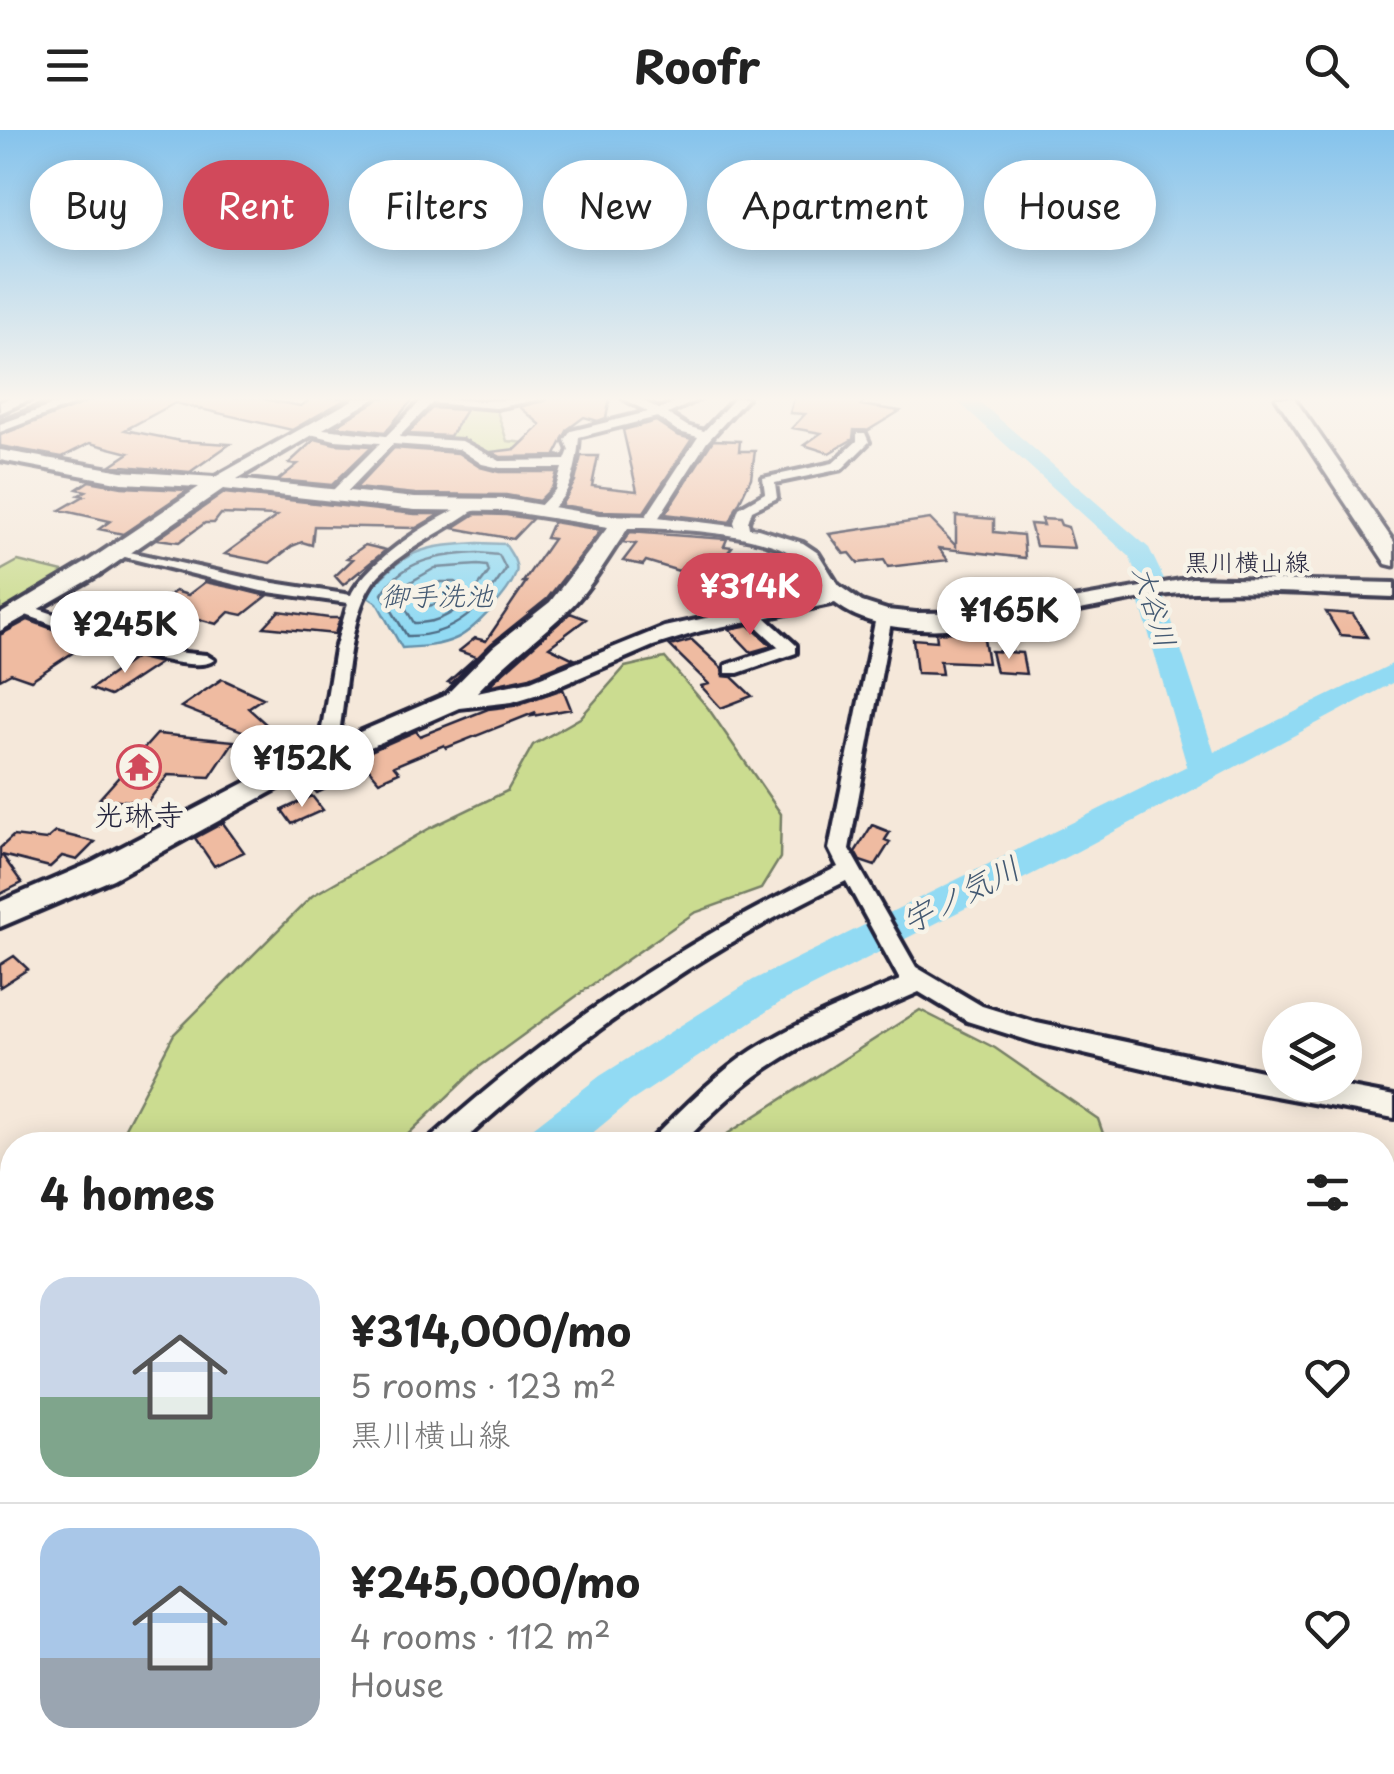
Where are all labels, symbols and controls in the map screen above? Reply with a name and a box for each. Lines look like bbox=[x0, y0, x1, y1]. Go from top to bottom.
text: Roofr bbox=[634, 31, 760, 99]
icon: menu bbox=[40, 38, 95, 93]
icon: search bbox=[1299, 38, 1354, 93]
chip: Buy bbox=[30, 160, 163, 250]
chip: Rent bbox=[183, 160, 329, 250]
chip: Filters bbox=[349, 160, 523, 250]
chip: New bbox=[543, 160, 687, 250]
chip: Apartment bbox=[707, 160, 964, 250]
chip: House bbox=[984, 160, 1156, 250]
street label: 黒川横山線 bbox=[1184, 542, 1310, 580]
pin: ¥314K bbox=[680, 553, 820, 638]
water label: 大谷川 bbox=[1123, 560, 1189, 652]
text: ¥314K bbox=[699, 561, 801, 609]
water label: 御手洗池 bbox=[381, 573, 494, 616]
pin: ¥165K bbox=[939, 577, 1079, 662]
text: ¥165K bbox=[959, 585, 1059, 633]
pin: ¥245K bbox=[55, 591, 195, 676]
text: ¥245K bbox=[72, 599, 178, 647]
pin: ¥152K bbox=[232, 725, 372, 810]
text: ¥152K bbox=[252, 733, 352, 781]
temple icon: 光琳寺 bbox=[116, 744, 162, 790]
place label: 光琳寺 bbox=[94, 791, 184, 836]
water label: 宇ノ気川 bbox=[892, 843, 1028, 943]
map controls bbox=[1262, 1002, 1362, 1102]
button: layers bbox=[1262, 1002, 1362, 1102]
text: 4 homes bbox=[40, 1161, 215, 1224]
icon: filters bbox=[1300, 1165, 1355, 1220]
text: ¥314,000/mo bbox=[350, 1298, 631, 1361]
icon: home bbox=[120, 1317, 240, 1437]
icon: heart bbox=[1300, 1350, 1355, 1405]
text: 5 rooms · 123 m² bbox=[350, 1361, 616, 1409]
text: 黒川横山線 bbox=[350, 1409, 510, 1457]
text: ¥245,000/mo bbox=[350, 1549, 640, 1612]
icon: home bbox=[120, 1568, 240, 1688]
icon: heart bbox=[1300, 1601, 1355, 1656]
text: 4 rooms · 112 m² bbox=[350, 1612, 611, 1660]
text: House bbox=[350, 1660, 444, 1708]

